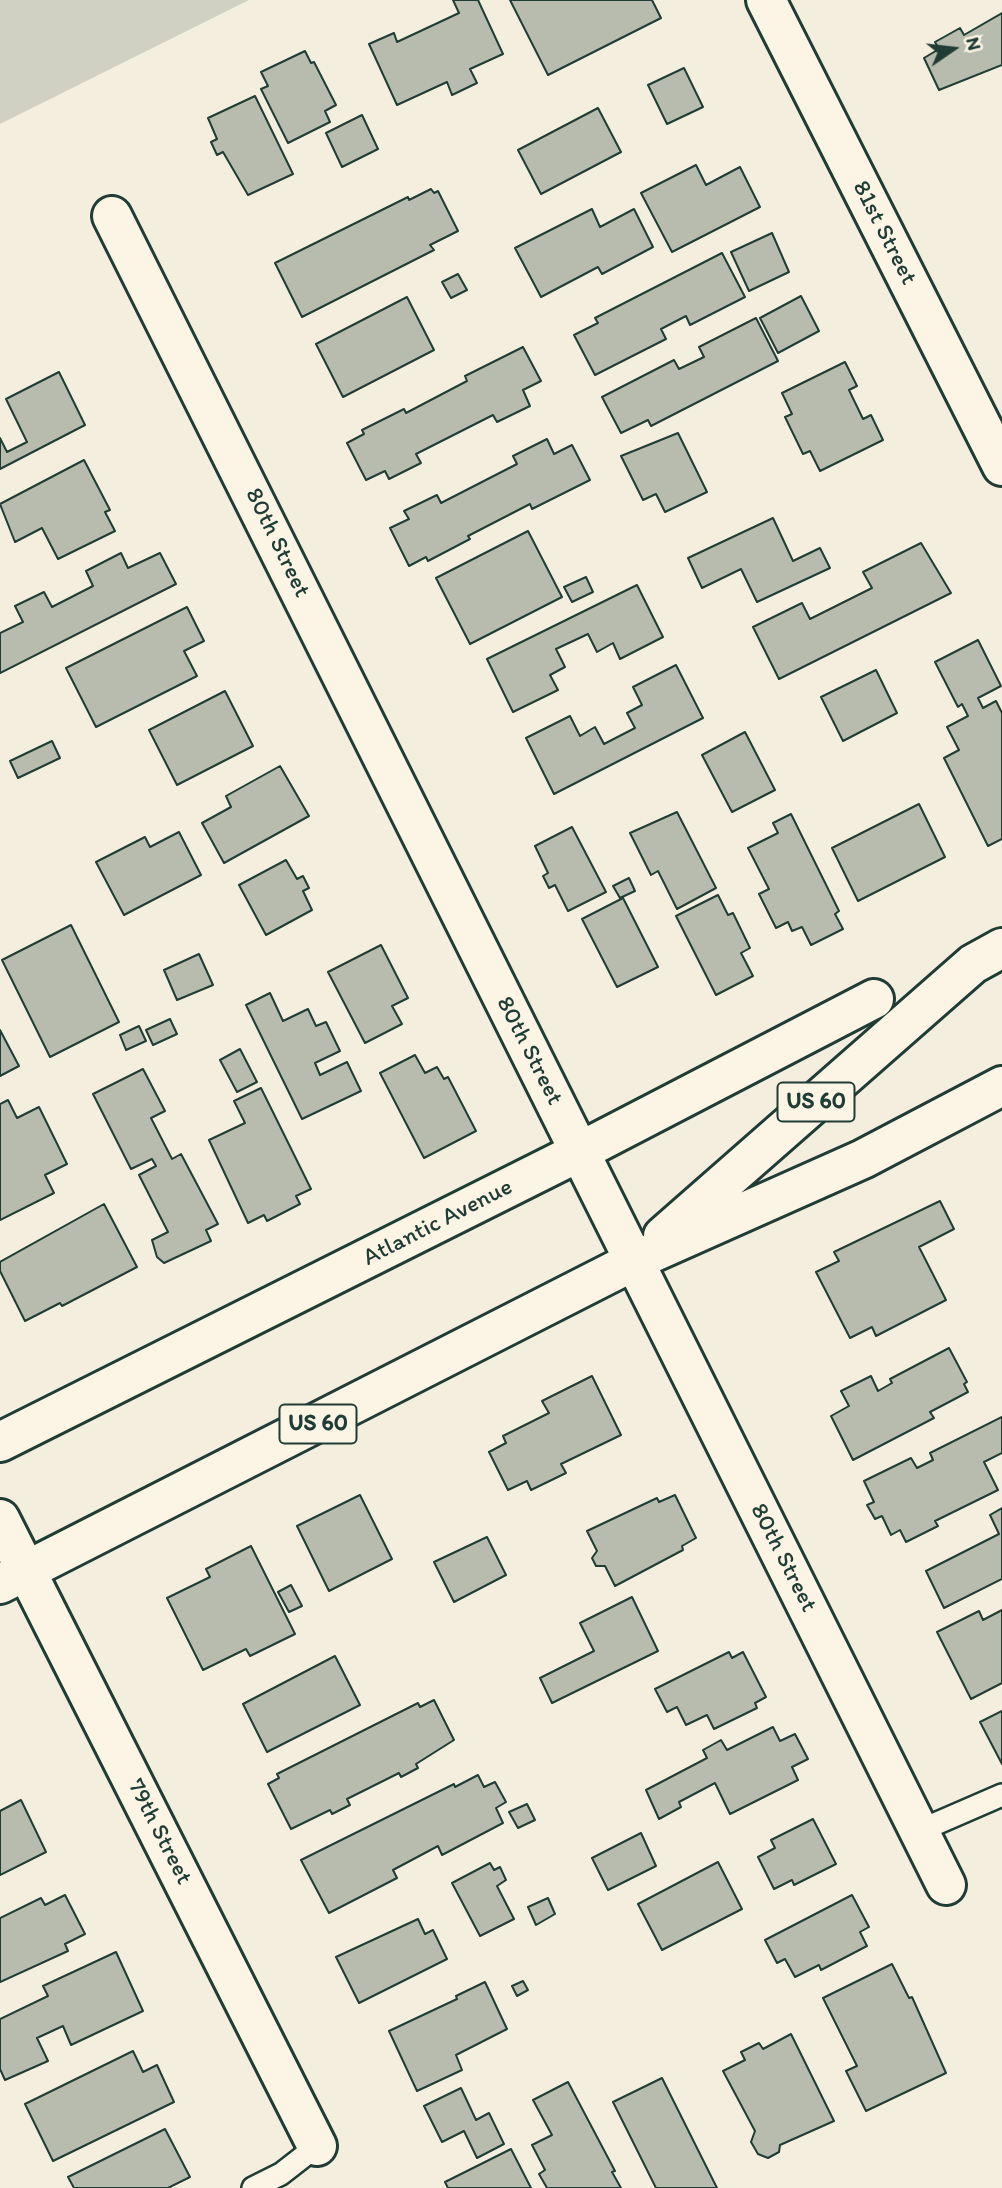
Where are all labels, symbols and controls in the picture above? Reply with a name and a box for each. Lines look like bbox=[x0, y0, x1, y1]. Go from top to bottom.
north arrow bbox=[918, 14, 988, 84]
text: N bbox=[961, 35, 987, 53]
street label: 81st Street bbox=[846, 176, 922, 290]
street label: 80th Street bbox=[238, 484, 316, 602]
street label: 80th Street bbox=[489, 992, 569, 1110]
road number: US 60 bbox=[778, 1082, 854, 1121]
street label: Atlantic Avenue bbox=[358, 1173, 518, 1273]
road number: US 60 bbox=[280, 1404, 356, 1443]
street label: 80th Street bbox=[743, 1499, 823, 1617]
street label: 79th Street bbox=[120, 1774, 198, 1890]

